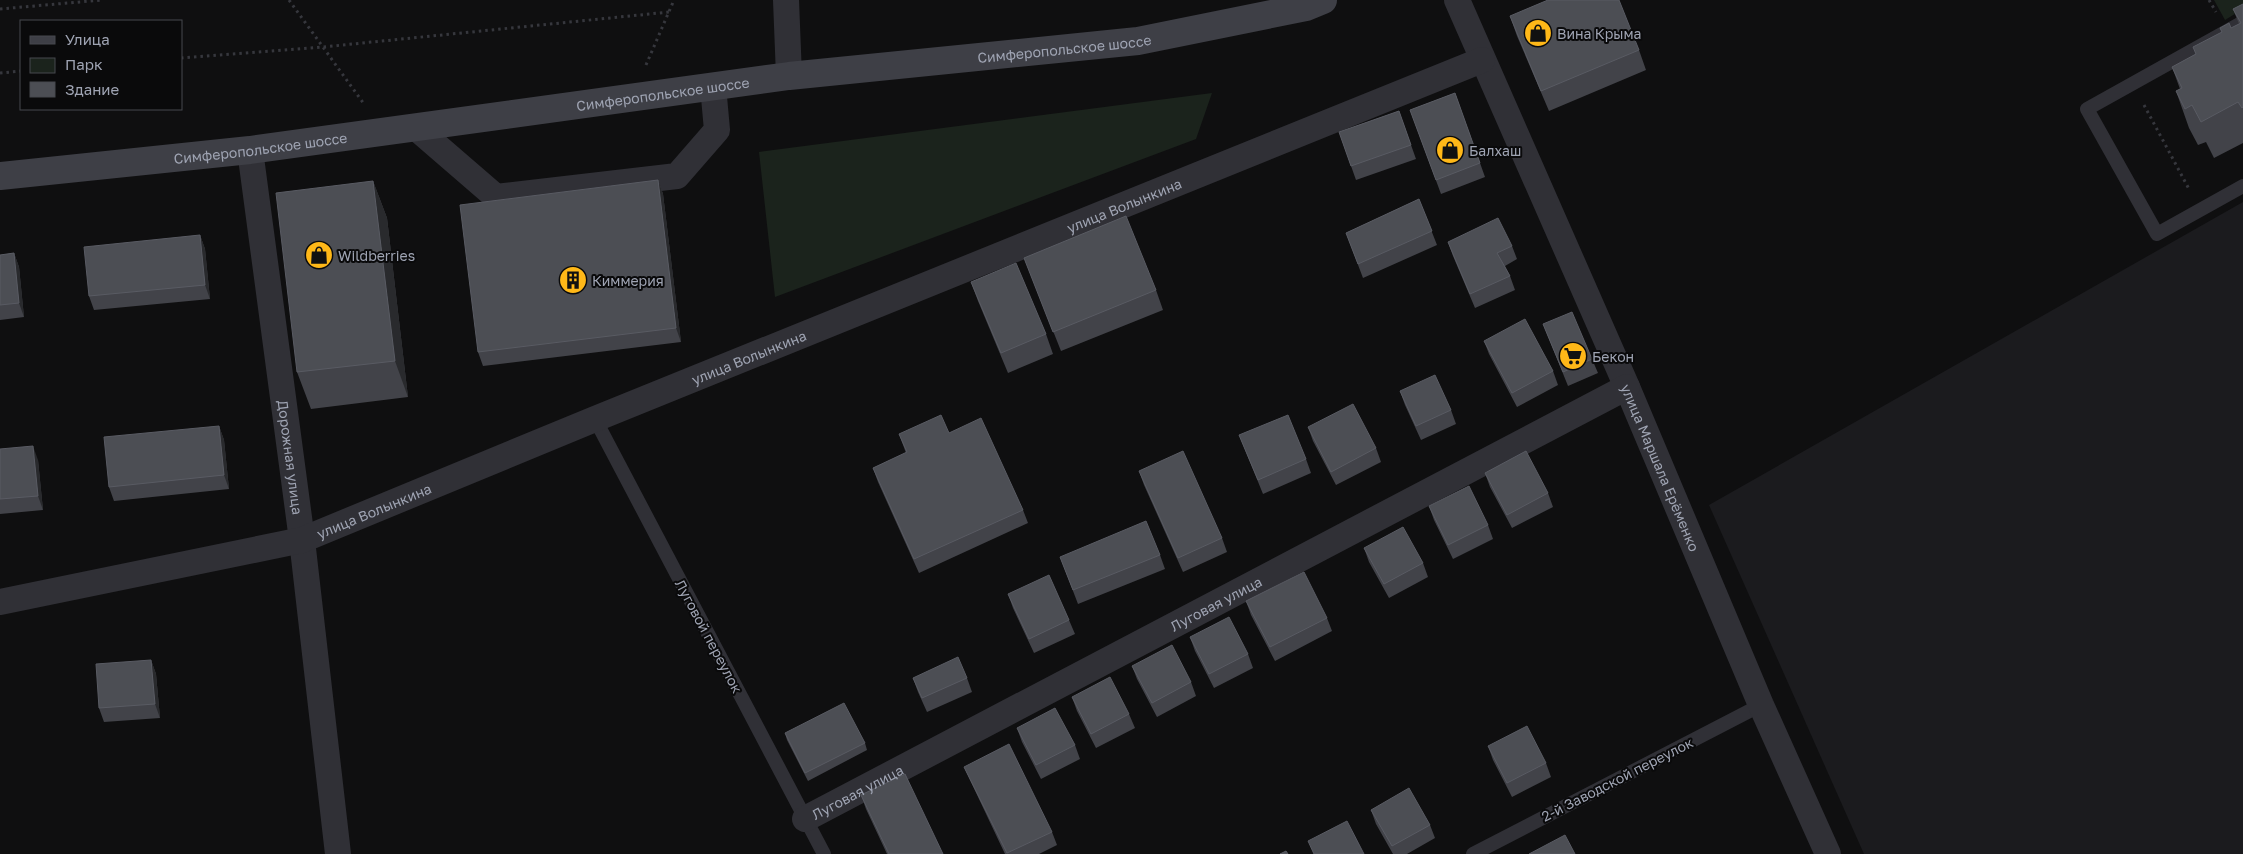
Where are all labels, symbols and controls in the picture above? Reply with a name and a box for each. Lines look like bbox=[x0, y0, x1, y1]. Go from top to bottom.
shop icon: Вина Крыма bbox=[1523, 18, 1553, 48]
legend bbox=[20, 20, 182, 110]
place label: Вина Крыма bbox=[1557, 25, 1642, 42]
text: Улица bbox=[65, 30, 110, 48]
street label: Симферопольское шоссе bbox=[976, 30, 1153, 66]
text: Парк bbox=[65, 55, 103, 73]
street label: Симферопольское шоссе bbox=[575, 73, 750, 114]
text: Здание bbox=[65, 80, 119, 98]
street label: Симферопольское шоссе bbox=[173, 128, 348, 166]
shop icon: Балхаш bbox=[1435, 135, 1465, 165]
place label: Балхаш bbox=[1469, 142, 1521, 159]
street label: улица Волынкина bbox=[1064, 174, 1184, 236]
shop icon: Wildberries bbox=[304, 240, 334, 270]
place label: Wildberries bbox=[338, 247, 415, 264]
building icon: Киммерия bbox=[558, 265, 588, 295]
place label: Киммерия bbox=[592, 272, 664, 289]
street label: улица Волынкина bbox=[689, 326, 808, 388]
supermarket icon: Бекон bbox=[1558, 341, 1588, 371]
place label: Бекон bbox=[1592, 348, 1634, 365]
street label: улица Маршала Ерёменко bbox=[1618, 381, 1704, 554]
street label: Дорожная улица bbox=[275, 399, 307, 516]
street label: улица Волынкина bbox=[314, 479, 434, 542]
street label: Луговая улица bbox=[1167, 572, 1264, 634]
street label: Луговой переулок bbox=[672, 576, 746, 696]
street label: 2-й Заводской переулок bbox=[1538, 733, 1696, 825]
street label: Луговая улица bbox=[809, 761, 906, 823]

